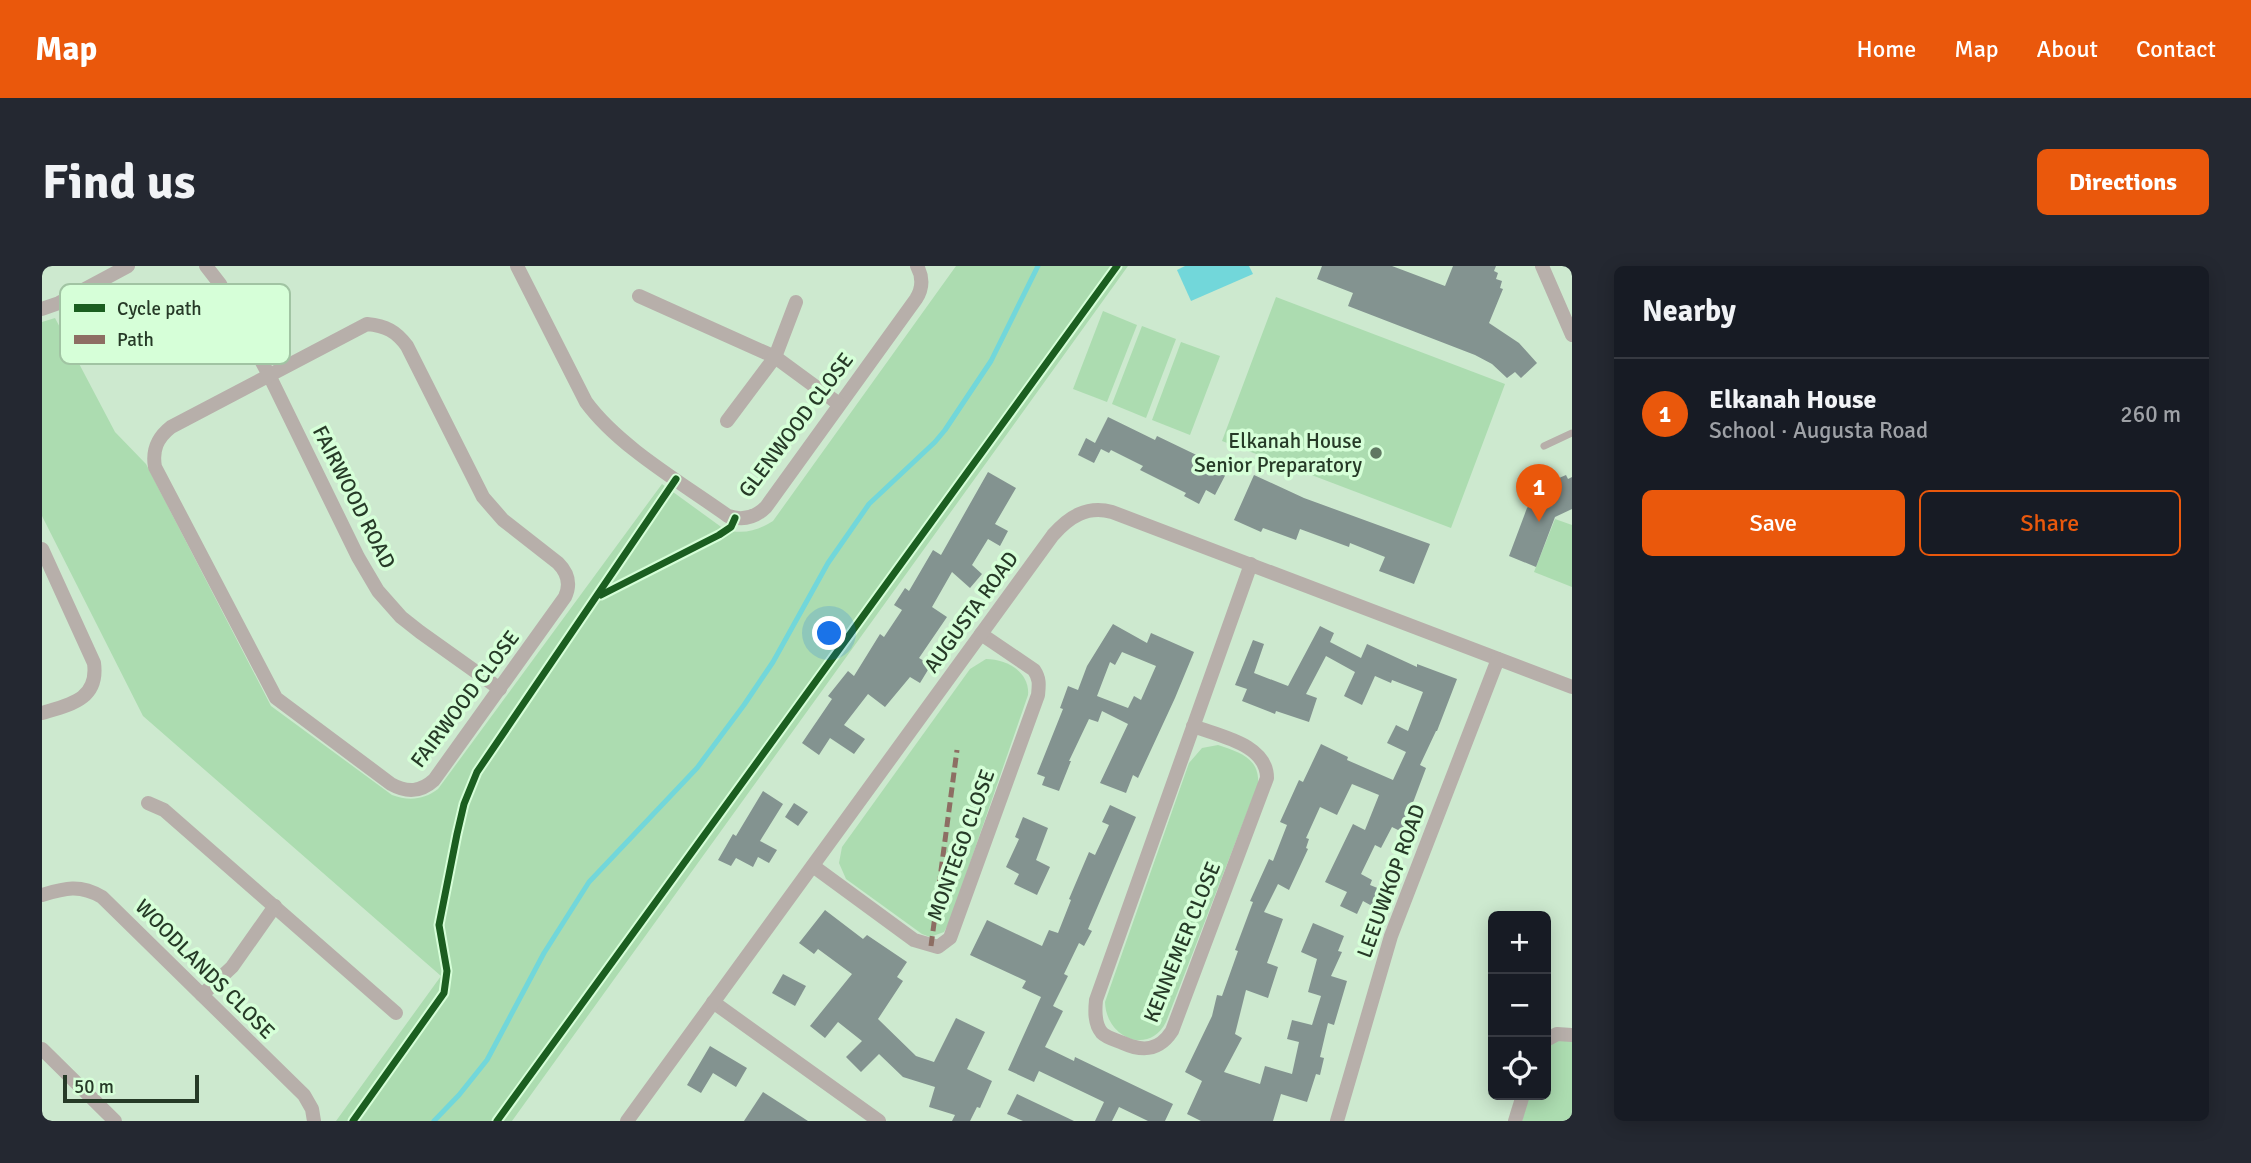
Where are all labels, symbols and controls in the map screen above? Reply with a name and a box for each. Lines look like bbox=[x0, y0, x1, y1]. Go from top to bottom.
text: Map bbox=[35, 29, 97, 70]
text: Home bbox=[1856, 34, 1916, 64]
text: Map bbox=[1954, 34, 1999, 64]
text: About bbox=[2037, 34, 2098, 64]
text: Contact bbox=[2136, 34, 2216, 64]
button: Directions bbox=[2037, 149, 2209, 215]
text: Find us bbox=[42, 152, 195, 212]
legend bbox=[60, 284, 290, 364]
text: Nearby bbox=[1642, 293, 1736, 330]
text: Cycle path bbox=[117, 297, 202, 321]
text: Path bbox=[117, 328, 154, 352]
street label: GLENWOOD CLOSE bbox=[733, 348, 859, 502]
text: Elkanah House bbox=[1709, 384, 1877, 416]
text: 1 bbox=[1659, 400, 1671, 429]
text: 260 m bbox=[2120, 400, 2181, 429]
text: School · Augusta Road bbox=[1709, 416, 1928, 445]
street label: FAIRWOOD ROAD bbox=[307, 421, 401, 573]
place label: Elkanah House Senior Preparatory bbox=[1194, 428, 1362, 478]
marker: Elkanah House Senior Preparatory bbox=[1368, 445, 1384, 461]
pin: 1 bbox=[1516, 464, 1562, 522]
button: Save bbox=[1642, 490, 1905, 556]
button: Share bbox=[1919, 490, 2181, 556]
street label: AUGUSTA ROAD bbox=[918, 546, 1024, 678]
your location bbox=[812, 616, 846, 650]
street label: FAIRWOOD CLOSE bbox=[405, 625, 525, 773]
street label: MONTEGO CLOSE bbox=[922, 766, 1000, 924]
street label: LEEUWKOP ROAD bbox=[1351, 801, 1431, 961]
street label: KENNEMER CLOSE bbox=[1138, 858, 1226, 1026]
street label: WOODLANDS CLOSE bbox=[130, 894, 280, 1044]
map controls bbox=[1488, 911, 1551, 1100]
button: + bbox=[1488, 911, 1551, 974]
button: − bbox=[1488, 974, 1551, 1037]
button: locate bbox=[1488, 1037, 1551, 1100]
scale bar bbox=[63, 1072, 200, 1104]
text: 50 m bbox=[74, 1075, 114, 1099]

